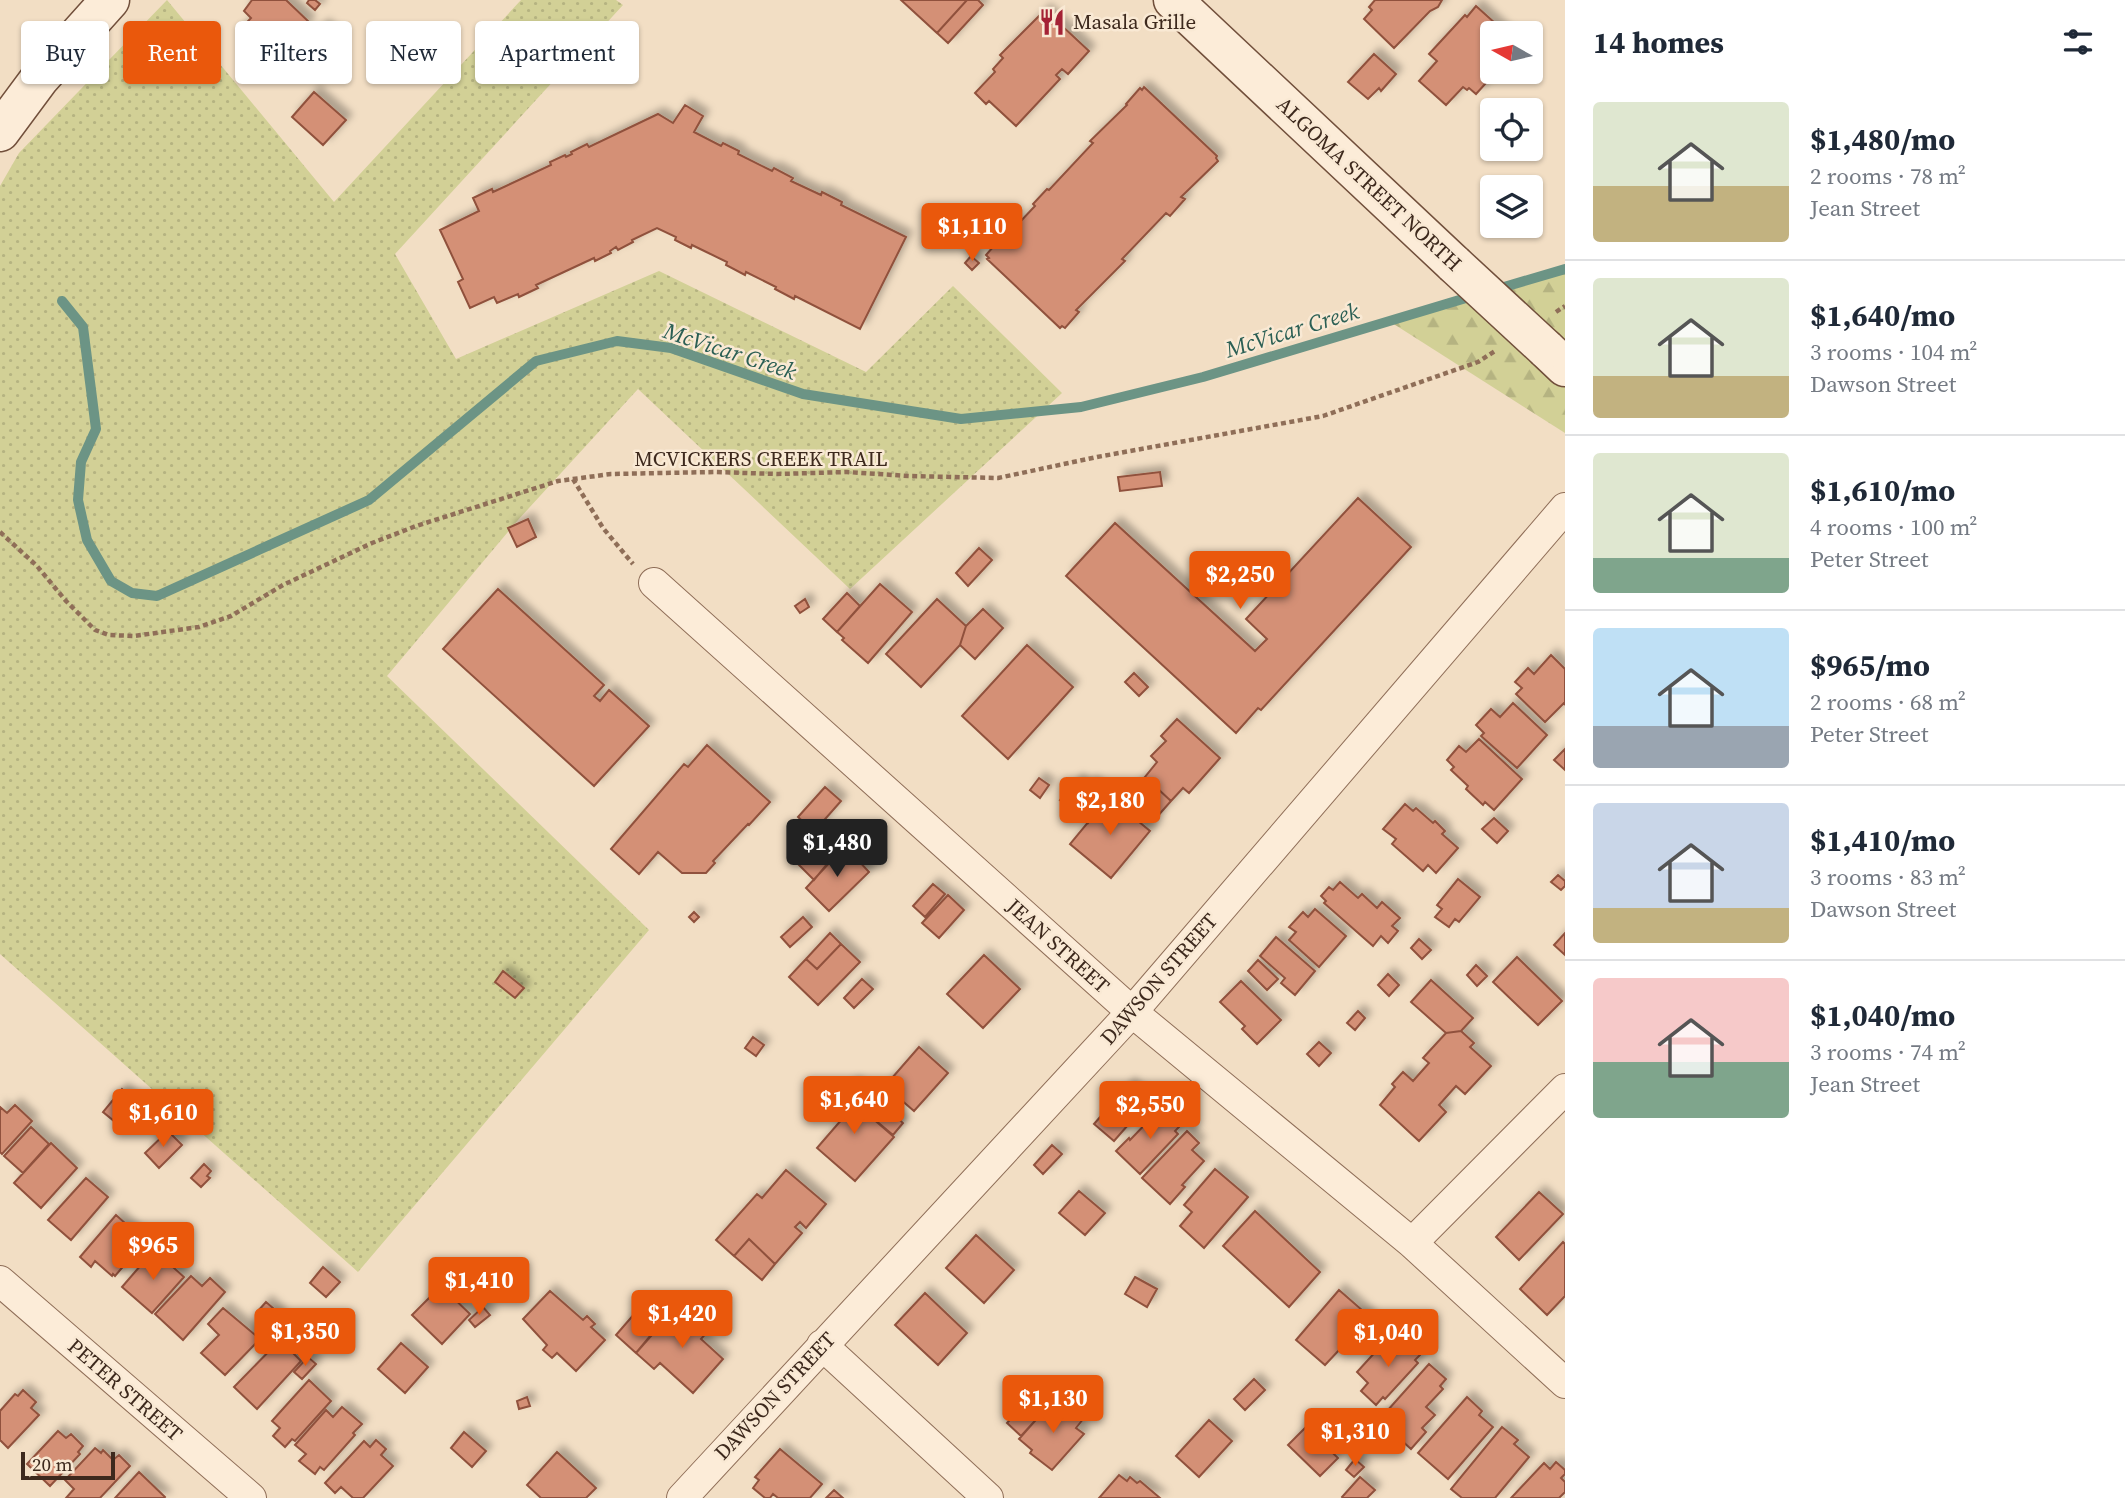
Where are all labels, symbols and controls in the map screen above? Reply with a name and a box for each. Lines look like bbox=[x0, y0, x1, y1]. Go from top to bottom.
restaurant icon: Masala Grille bbox=[1037, 7, 1067, 37]
place label: Masala Grille bbox=[1073, 7, 1196, 36]
chip: Buy bbox=[21, 21, 109, 84]
chip: Rent bbox=[123, 21, 221, 84]
chip: Filters bbox=[235, 21, 352, 84]
chip: New bbox=[366, 21, 461, 84]
chip: Apartment bbox=[475, 21, 639, 84]
north arrow bbox=[1480, 21, 1544, 84]
map controls bbox=[1480, 21, 1543, 238]
text: 14 homes bbox=[1593, 22, 1724, 63]
icon: filters bbox=[2059, 23, 2097, 61]
street label: ALGOMA STREET NORTH bbox=[1270, 90, 1468, 277]
button: locate bbox=[1480, 98, 1543, 161]
text: $1,480/mo bbox=[1810, 119, 1955, 160]
icon: home bbox=[1649, 130, 1733, 214]
text: 2 rooms · 78 m² bbox=[1810, 160, 1966, 192]
button: layers bbox=[1480, 175, 1543, 238]
text: Jean Street bbox=[1810, 192, 1920, 224]
pin: $1,110 bbox=[915, 204, 1029, 263]
text: $1,110 bbox=[937, 210, 1007, 242]
water label: McVicar Creek bbox=[1220, 294, 1363, 366]
text: $1,640/mo bbox=[1810, 295, 1955, 336]
icon: home bbox=[1649, 306, 1733, 390]
water label: McVicar Creek bbox=[658, 314, 801, 388]
text: 3 rooms · 104 m² bbox=[1810, 336, 1977, 368]
text: Dawson Street bbox=[1810, 368, 1956, 400]
street label: MCVICKERS CREEK TRAIL bbox=[634, 444, 888, 473]
text: $1,610/mo bbox=[1810, 470, 1955, 511]
icon: home bbox=[1649, 481, 1733, 565]
text: 4 rooms · 100 m² bbox=[1810, 511, 1977, 543]
text: Peter Street bbox=[1810, 543, 1929, 575]
pin: $2,250 bbox=[1183, 552, 1297, 611]
text: $2,250 bbox=[1205, 558, 1275, 590]
text: $965/mo bbox=[1810, 645, 1930, 686]
icon: home bbox=[1649, 656, 1733, 740]
text: 2 rooms · 68 m² bbox=[1810, 686, 1966, 718]
text: Peter Street bbox=[1810, 718, 1929, 750]
pin: $2,180 bbox=[1053, 778, 1167, 837]
text: $2,180 bbox=[1075, 784, 1145, 816]
pin: $1,480 bbox=[780, 820, 894, 879]
text: $1,410/mo bbox=[1810, 820, 1955, 861]
text: $1,480 bbox=[802, 826, 872, 858]
icon: home bbox=[1649, 831, 1733, 915]
text: 3 rooms · 83 m² bbox=[1810, 861, 1966, 893]
street label: JEAN STREET bbox=[1000, 891, 1116, 1000]
text: Dawson Street bbox=[1810, 893, 1956, 925]
street label: DAWSON STREET bbox=[1093, 906, 1224, 1051]
text: $1,040/mo bbox=[1810, 995, 1955, 1036]
icon: home bbox=[1649, 1006, 1733, 1090]
text: 3 rooms · 74 m² bbox=[1810, 1036, 1966, 1068]
text: Jean Street bbox=[1810, 1068, 1920, 1100]
pin: $1,640 bbox=[797, 1076, 911, 1136]
pin: $2,550 bbox=[1093, 1082, 1207, 1141]
text: $1,640 bbox=[819, 1083, 889, 1115]
text: $2,550 bbox=[1115, 1088, 1185, 1120]
pin: $1,610 bbox=[106, 1090, 220, 1149]
text: $1,610 bbox=[128, 1096, 198, 1128]
pin: $965 bbox=[112, 1222, 194, 1282]
text: $965 bbox=[128, 1229, 178, 1261]
pin: $1,410 bbox=[422, 1258, 536, 1317]
text: $1,410 bbox=[444, 1264, 514, 1296]
pin: $1,420 bbox=[625, 1290, 739, 1350]
text: $1,420 bbox=[647, 1297, 717, 1329]
pin: $1,350 bbox=[248, 1308, 362, 1368]
pin: $1,040 bbox=[1331, 1310, 1445, 1369]
text: $1,350 bbox=[270, 1315, 340, 1347]
text: $1,040 bbox=[1353, 1316, 1423, 1348]
street label: DAWSON STREET bbox=[708, 1325, 842, 1466]
street label: PETER STREET bbox=[62, 1332, 189, 1448]
pin: $1,130 bbox=[996, 1376, 1110, 1435]
text: $1,130 bbox=[1018, 1382, 1088, 1414]
pin: $1,310 bbox=[1298, 1408, 1412, 1468]
text: $1,310 bbox=[1320, 1415, 1390, 1447]
scale bar bbox=[21, 1449, 116, 1481]
text: 20 m bbox=[32, 1451, 73, 1477]

